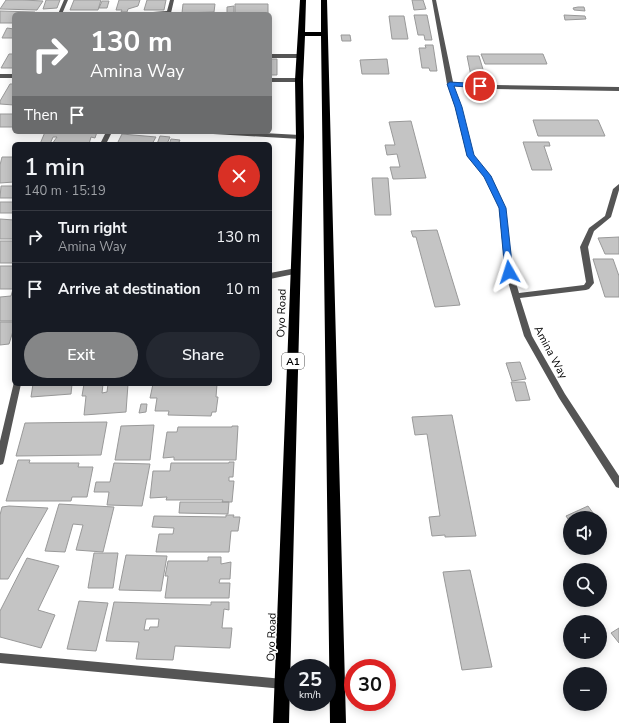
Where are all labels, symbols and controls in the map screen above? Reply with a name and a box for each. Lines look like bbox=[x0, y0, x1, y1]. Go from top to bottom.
text: 130 m bbox=[90, 23, 173, 61]
icon: right bbox=[24, 28, 76, 80]
text: Amina Way bbox=[90, 59, 185, 83]
pin bbox=[463, 69, 497, 103]
icon: arrive bbox=[469, 75, 491, 97]
icon: arrive bbox=[66, 104, 88, 126]
text: Then bbox=[24, 105, 58, 125]
text: 1 min bbox=[24, 151, 85, 183]
button: close bbox=[218, 155, 260, 197]
text: 140 m · 15:19 bbox=[24, 182, 106, 200]
text: Turn right bbox=[58, 218, 127, 238]
icon: right bbox=[24, 226, 46, 248]
text: 130 m bbox=[216, 227, 260, 247]
text: Amina Way bbox=[58, 238, 126, 256]
position arrow bbox=[488, 251, 530, 293]
icon: arrive bbox=[24, 278, 46, 300]
text: Arrive at destination bbox=[58, 279, 201, 299]
text: 10 m bbox=[225, 279, 260, 299]
street label: Oyo Road bbox=[273, 288, 290, 338]
street label: Amina Way bbox=[530, 323, 571, 382]
button: Exit bbox=[24, 332, 138, 378]
button: Share bbox=[146, 332, 260, 378]
road number: A1 bbox=[282, 353, 304, 369]
map controls bbox=[563, 511, 607, 711]
button: sound bbox=[563, 511, 607, 555]
button: search bbox=[563, 563, 607, 607]
street label: Oyo Road bbox=[263, 612, 280, 662]
button: + bbox=[563, 615, 607, 659]
speed limit sign: 30 bbox=[344, 659, 396, 711]
text: 25 bbox=[298, 666, 322, 693]
button: − bbox=[563, 667, 607, 711]
text: km/h bbox=[299, 688, 321, 702]

